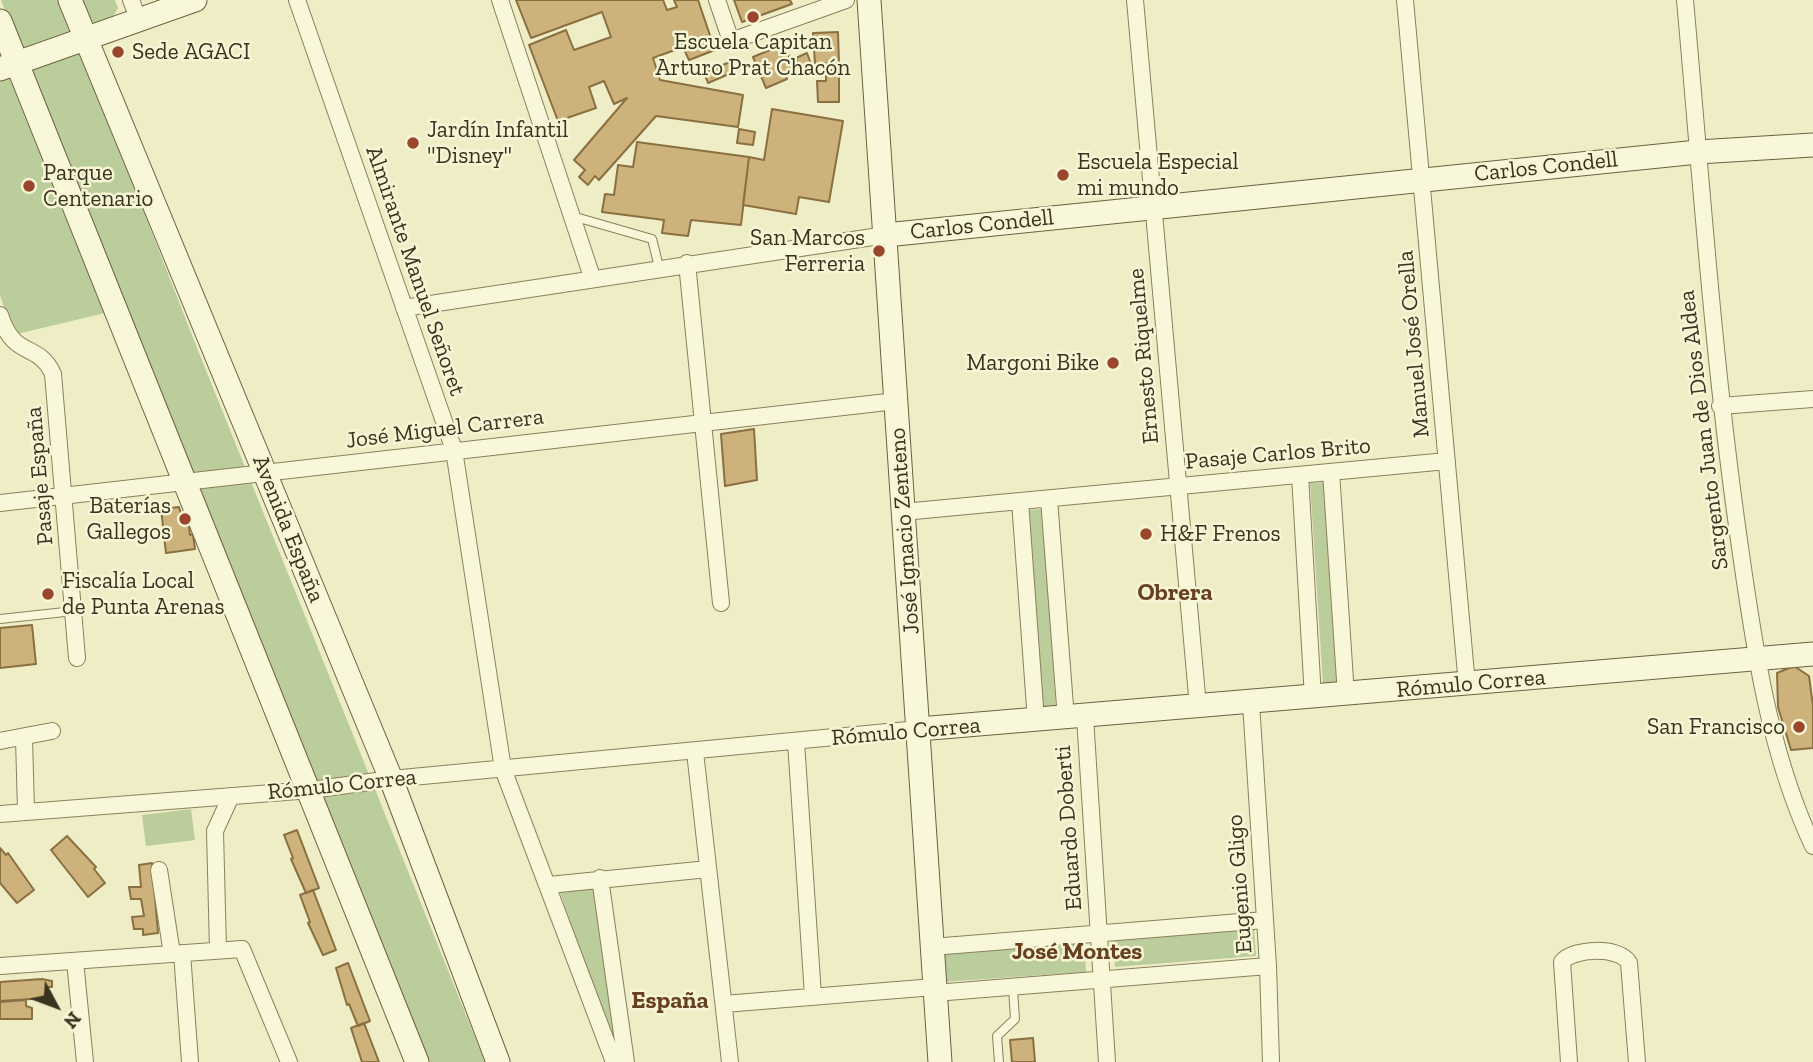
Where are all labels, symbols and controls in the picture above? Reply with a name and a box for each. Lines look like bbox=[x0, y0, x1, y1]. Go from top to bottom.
marker: Escuela Capitan Arturo Prat Chacón bbox=[745, 9, 761, 25]
place label: Escuela Capitan Arturo Prat Chacón bbox=[656, 28, 850, 82]
place label: Sede AGACI bbox=[132, 38, 250, 66]
marker: Sede AGACI bbox=[110, 44, 126, 60]
place label: Jardín Infantil "Disney" bbox=[427, 116, 568, 170]
marker: Jardín Infantil "Disney" bbox=[405, 135, 421, 151]
street label: Almirante Manuel Señoret bbox=[359, 143, 471, 399]
street label: Carlos Condell bbox=[1473, 146, 1619, 188]
place label: Escuela Especial mi mundo bbox=[1077, 148, 1239, 202]
place label: Parque Centenario bbox=[43, 159, 153, 213]
marker: Escuela Especial mi mundo bbox=[1055, 167, 1071, 183]
marker: Parque Centenario bbox=[21, 178, 37, 194]
street label: Carlos Condell bbox=[909, 204, 1055, 246]
place label: San Marcos Ferreria bbox=[750, 224, 865, 278]
marker: San Marcos Ferreria bbox=[871, 243, 887, 259]
street label: Manuel José Orella bbox=[1392, 249, 1436, 439]
street label: Ernesto Riquelme bbox=[1123, 267, 1165, 445]
street label: Sargento Juan de Dios Aldea bbox=[1673, 289, 1735, 571]
place label: Margoni Bike bbox=[966, 349, 1099, 377]
marker: Margoni Bike bbox=[1105, 355, 1121, 371]
street label: José Miguel Carrera bbox=[345, 403, 545, 455]
street label: Pasaje España bbox=[20, 406, 60, 546]
street label: José Ignacio Zenteno bbox=[884, 427, 926, 635]
street label: Pasaje Carlos Brito bbox=[1184, 432, 1372, 476]
street label: Avenida España bbox=[246, 451, 330, 607]
place label: Baterías Gallegos bbox=[86, 492, 171, 546]
marker: Baterías Gallegos bbox=[177, 511, 193, 527]
place label: H&F Frenos bbox=[1160, 520, 1281, 548]
marker: H&F Frenos bbox=[1138, 526, 1154, 542]
place label: Fiscalía Local de Punta Arenas bbox=[62, 567, 225, 621]
district label: Obrera bbox=[1137, 579, 1213, 607]
marker: Fiscalía Local de Punta Arenas bbox=[40, 586, 56, 602]
street label: Rómulo Correa bbox=[1395, 664, 1547, 704]
street label: Rómulo Correa bbox=[830, 712, 982, 752]
place label: San Francisco bbox=[1647, 713, 1785, 741]
marker: San Francisco bbox=[1791, 719, 1807, 735]
street label: Eduardo Doberti bbox=[1049, 745, 1089, 911]
street label: Rómulo Correa bbox=[266, 763, 418, 807]
street label: Eugenio Gligo bbox=[1221, 814, 1259, 954]
district label: José Montes bbox=[1012, 938, 1142, 966]
north arrow bbox=[21, 971, 91, 1041]
district label: España bbox=[631, 987, 709, 1015]
text: N bbox=[59, 1007, 86, 1033]

